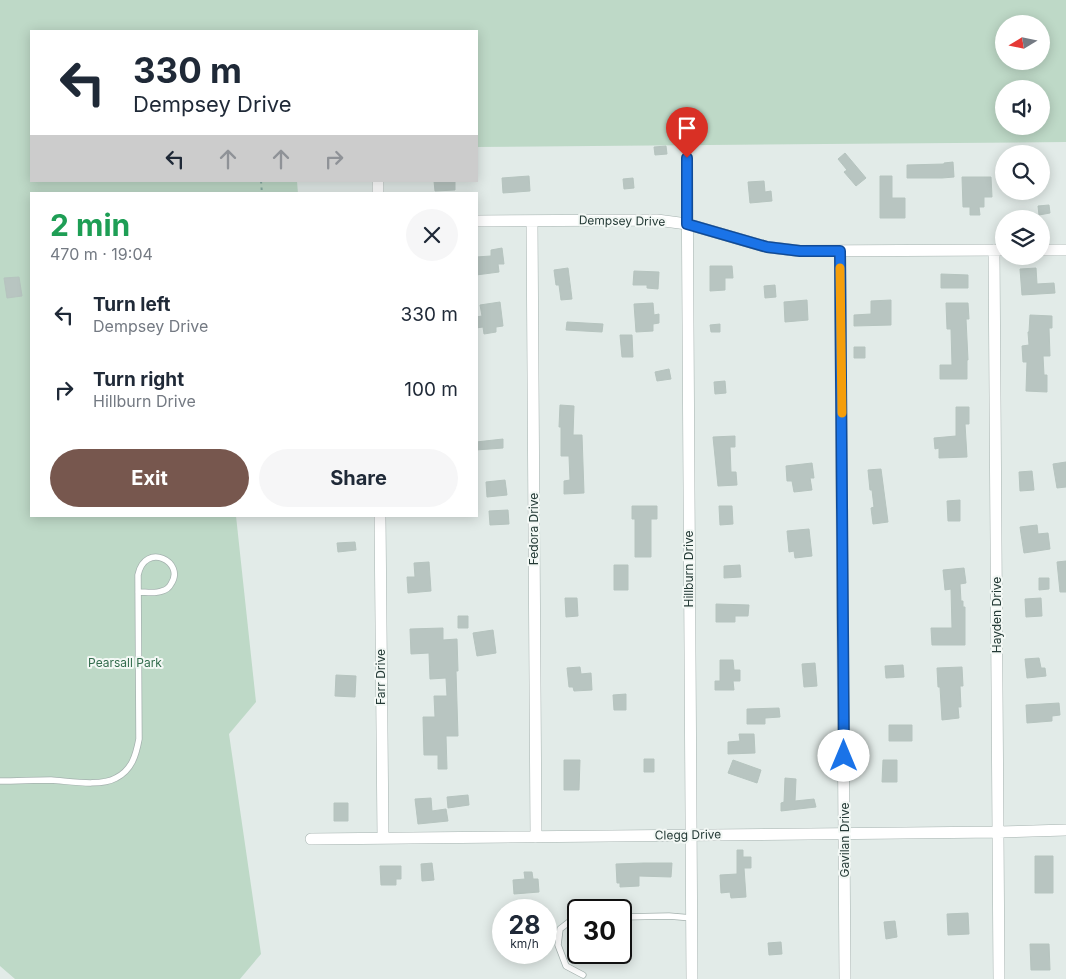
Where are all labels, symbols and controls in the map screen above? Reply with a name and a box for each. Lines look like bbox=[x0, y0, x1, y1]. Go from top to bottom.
north arrow bbox=[995, 15, 1050, 70]
map controls bbox=[995, 15, 1050, 265]
text: 330 m bbox=[133, 49, 242, 91]
icon: left bbox=[50, 50, 115, 115]
button: sound bbox=[995, 80, 1050, 135]
text: Dempsey Drive bbox=[133, 91, 292, 117]
pin bbox=[666, 107, 708, 158]
icon: arrive bbox=[673, 114, 701, 142]
icon: left bbox=[161, 145, 189, 173]
icon: ahead bbox=[214, 145, 242, 173]
icon: ahead bbox=[267, 145, 295, 173]
icon: right bbox=[320, 145, 348, 173]
button: search bbox=[995, 145, 1050, 200]
text: 2 min bbox=[50, 207, 130, 243]
button: close bbox=[406, 209, 458, 261]
button: layers bbox=[995, 210, 1050, 265]
street label: Dempsey Drive bbox=[579, 212, 665, 229]
text: 470 m · 19:04 bbox=[50, 244, 153, 264]
text: Turn left bbox=[93, 293, 171, 316]
icon: left bbox=[50, 301, 78, 329]
text: 330 m bbox=[401, 303, 458, 326]
text: Dempsey Drive bbox=[93, 316, 208, 336]
text: Turn right bbox=[93, 368, 184, 391]
icon: right bbox=[50, 376, 78, 404]
text: 100 m bbox=[404, 378, 458, 401]
text: Hillburn Drive bbox=[93, 391, 196, 411]
button: Exit bbox=[50, 449, 249, 507]
button: Share bbox=[259, 449, 458, 507]
street label: Fedora Drive bbox=[526, 493, 541, 565]
street label: Hillburn Drive bbox=[681, 530, 696, 608]
street label: Hayden Drive bbox=[989, 577, 1004, 653]
street label: Farr Drive bbox=[373, 649, 388, 705]
park label: Pearsall Park bbox=[88, 655, 162, 670]
position arrow bbox=[817, 729, 869, 781]
street label: Gavilan Drive bbox=[837, 802, 852, 878]
street label: Clegg Drive bbox=[655, 826, 721, 843]
speed limit sign: 30 bbox=[567, 899, 632, 964]
text: 28 bbox=[508, 910, 541, 940]
text: km/h bbox=[510, 936, 539, 951]

